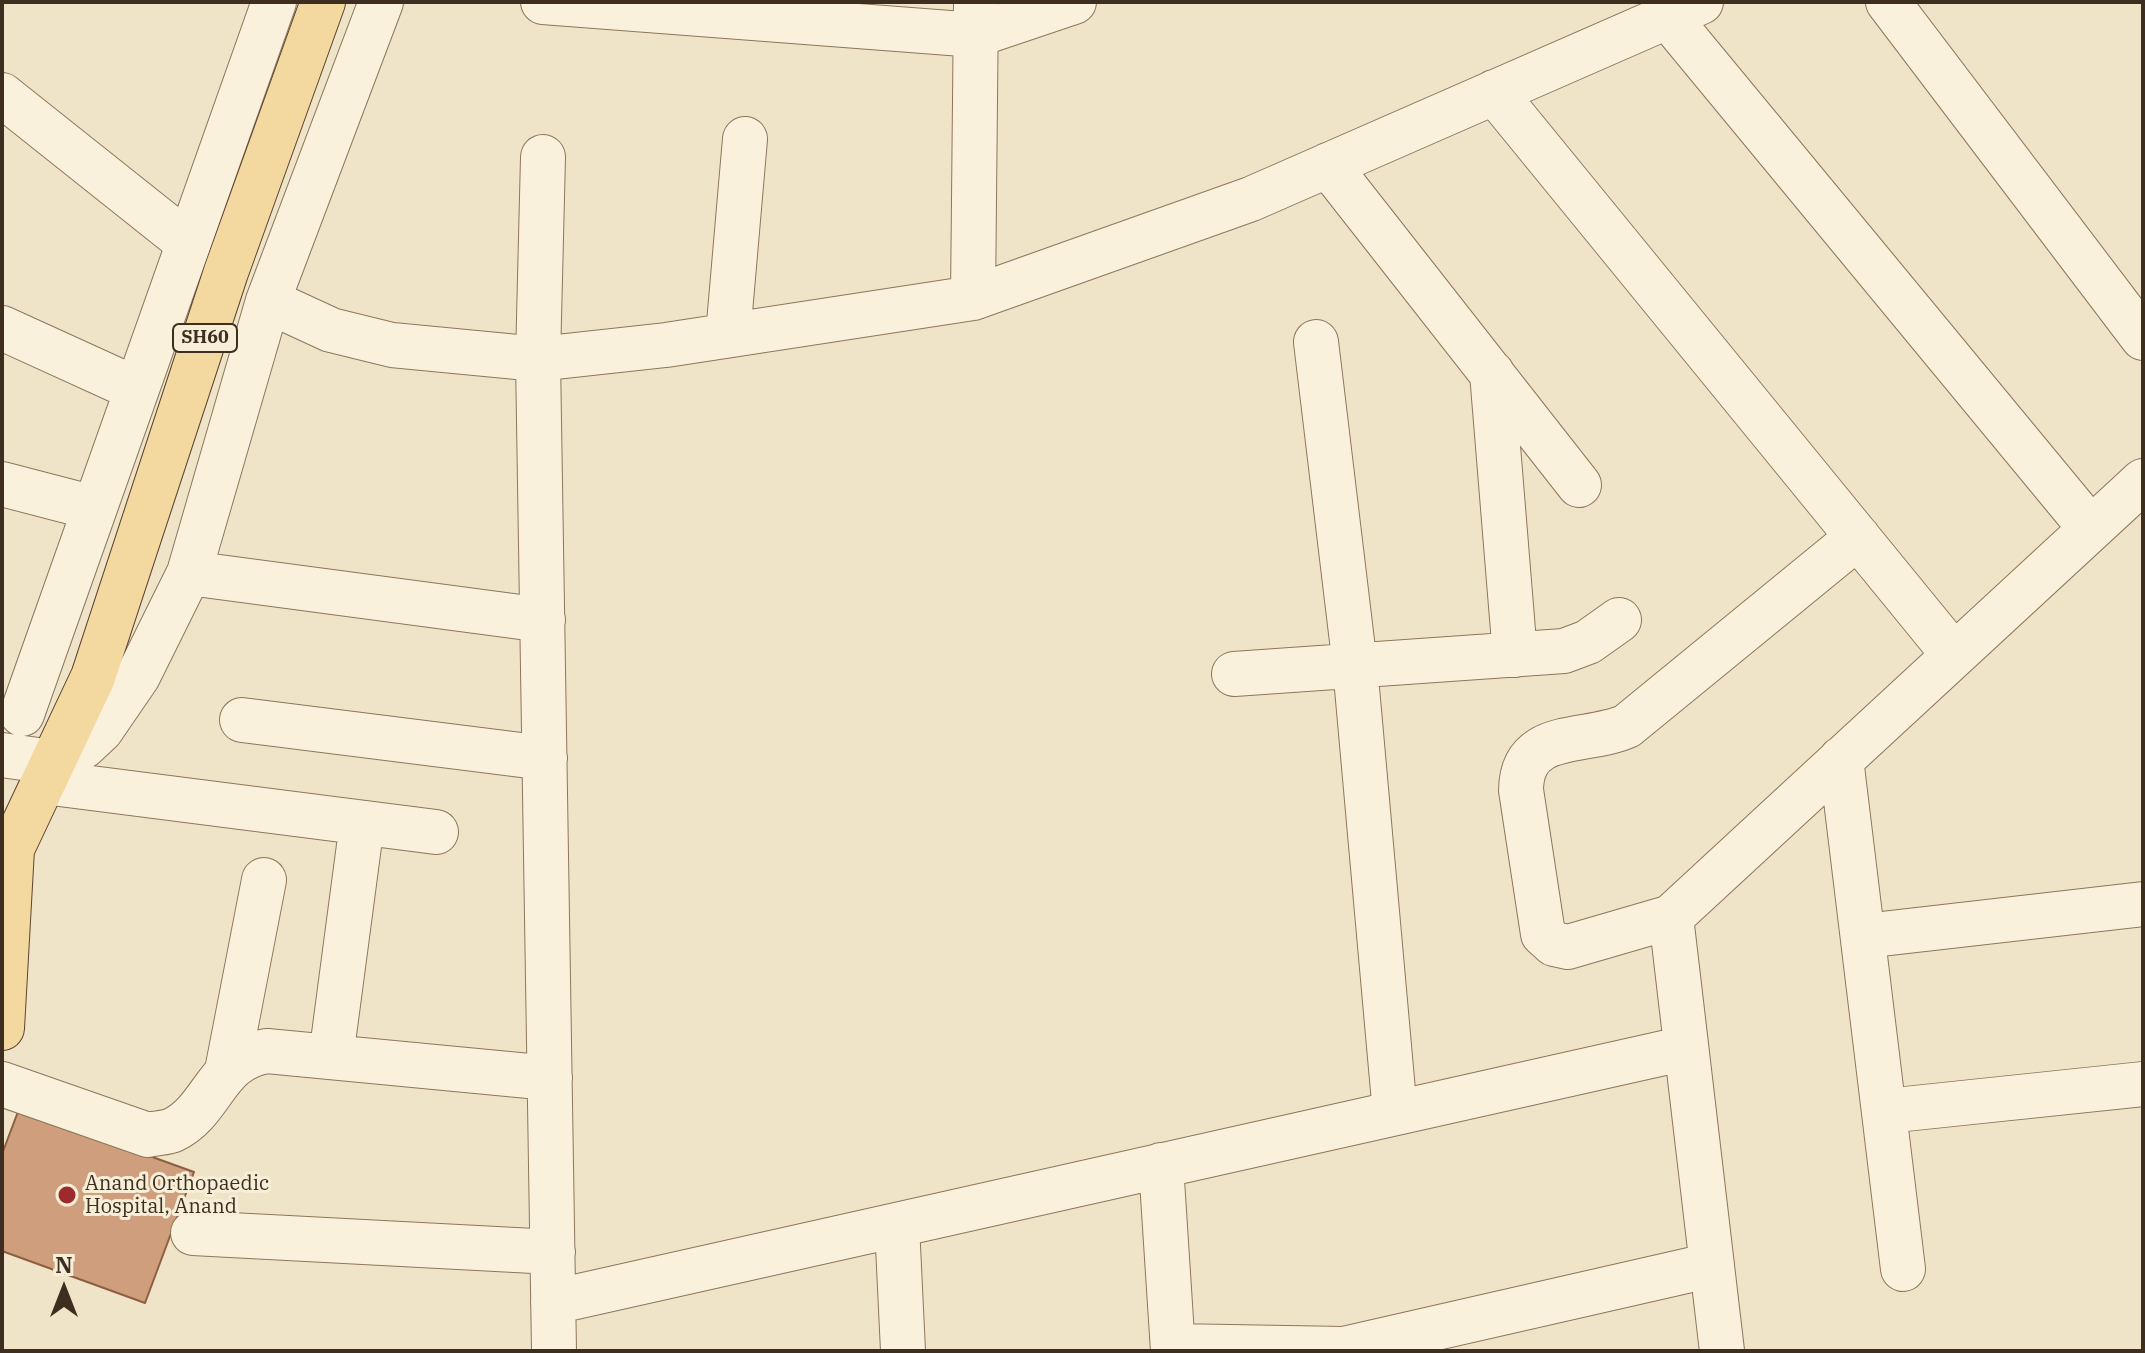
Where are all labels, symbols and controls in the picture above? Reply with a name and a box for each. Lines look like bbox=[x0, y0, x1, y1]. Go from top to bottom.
road number: SH60 bbox=[173, 324, 237, 352]
place label: Anand Orthopaedic Hospital, Anand bbox=[85, 1172, 269, 1219]
marker: Anand Orthopaedic Hospital, Anand bbox=[56, 1184, 78, 1206]
north arrow bbox=[24, 1249, 104, 1329]
text: N bbox=[55, 1250, 73, 1279]

